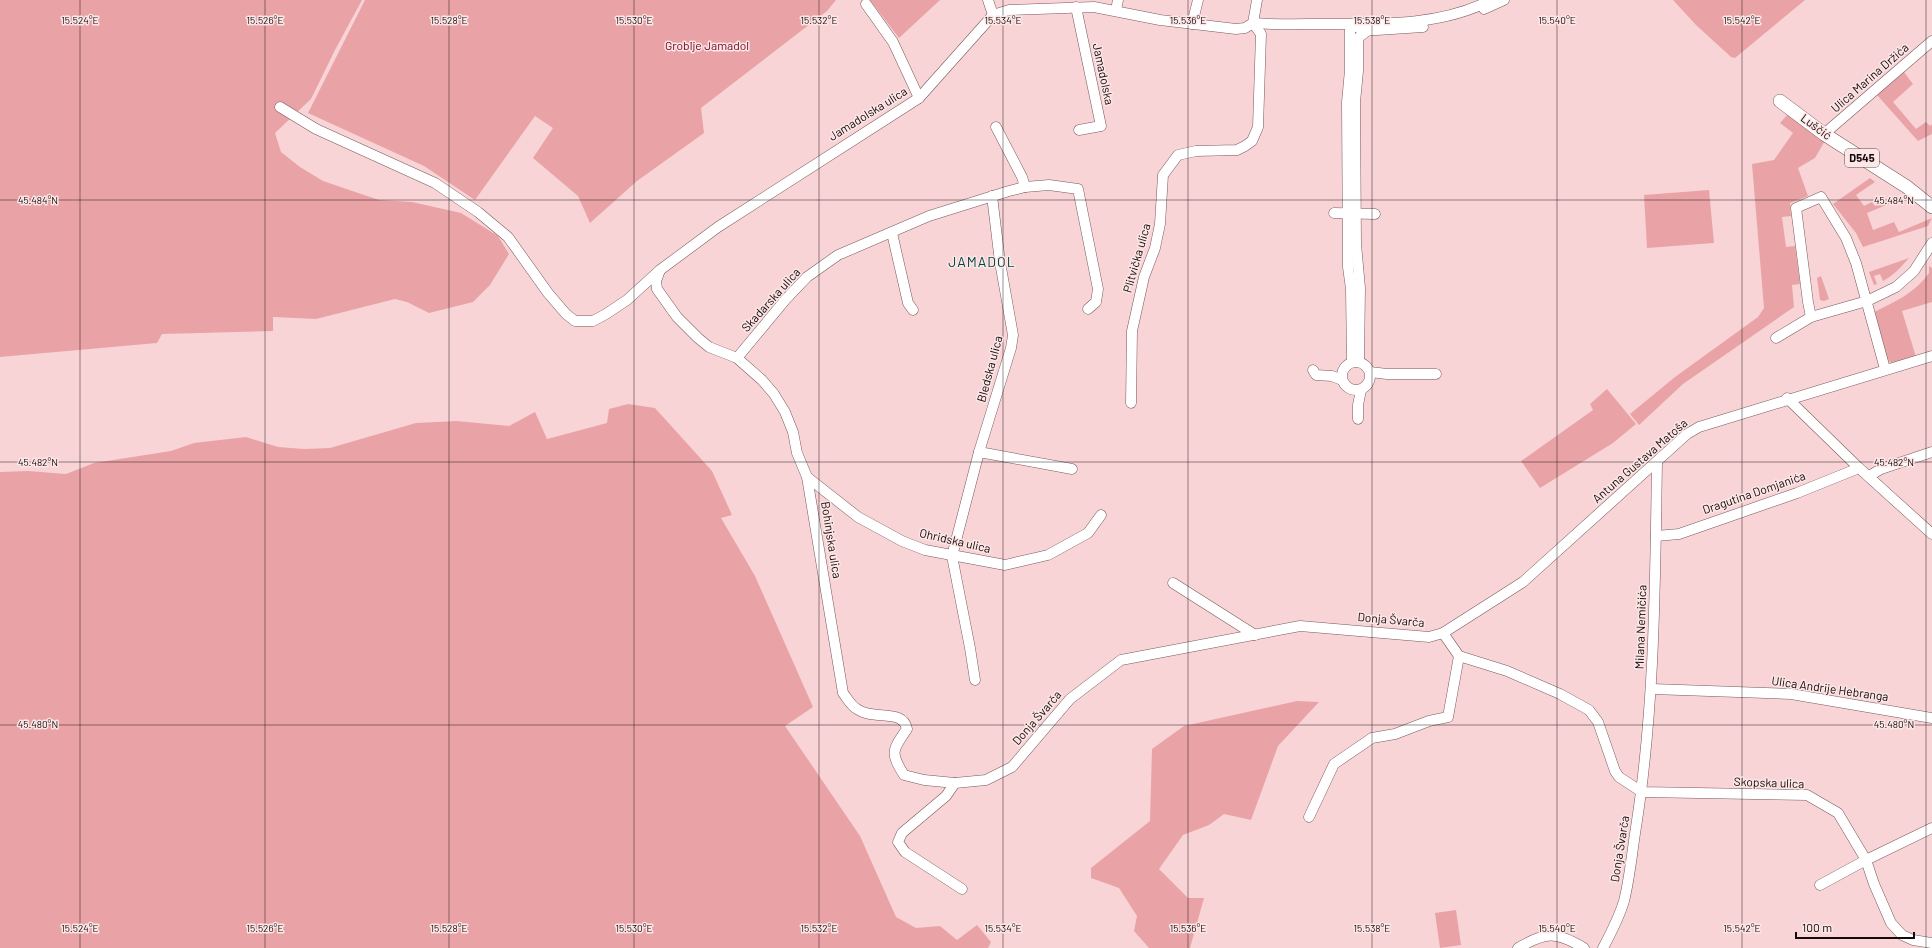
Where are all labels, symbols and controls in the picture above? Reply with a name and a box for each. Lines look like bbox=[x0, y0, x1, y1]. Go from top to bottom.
text: 15.524°E bbox=[61, 14, 99, 26]
text: 15.526°E bbox=[247, 14, 283, 26]
text: 15.528°E bbox=[431, 14, 468, 26]
text: 15.530°E bbox=[615, 14, 653, 26]
text: 15.532°E bbox=[801, 14, 837, 26]
text: 15.534°E bbox=[984, 14, 1022, 26]
text: 15.536°E bbox=[1170, 14, 1206, 26]
text: 15.538°E bbox=[1354, 14, 1390, 26]
text: 15.540°E bbox=[1538, 14, 1576, 26]
text: 15.542°E bbox=[1723, 14, 1761, 26]
park label: Groblje Jamadol bbox=[665, 38, 749, 52]
street label: Ulica Marina Držića bbox=[1828, 40, 1911, 115]
street label: Jamadolska bbox=[1091, 42, 1117, 106]
street label: Jamadolska ulica bbox=[826, 83, 909, 143]
street label: Luščić bbox=[1798, 110, 1835, 142]
road number: D545 bbox=[1845, 149, 1879, 167]
text: 45.484°N bbox=[18, 194, 58, 206]
text: 45.484°N bbox=[1874, 194, 1914, 206]
street label: Plitvička ulica bbox=[1119, 221, 1153, 294]
district label: JAMADOL bbox=[948, 253, 1016, 270]
street label: Skadarska ulica bbox=[738, 265, 803, 334]
street label: Bledska ulica bbox=[973, 334, 1005, 403]
street label: Antuna Gustava Matoša bbox=[1589, 415, 1690, 505]
text: 45.482°N bbox=[18, 456, 58, 468]
text: 45.482°N bbox=[1874, 456, 1914, 468]
street label: Dragutina Domjanića bbox=[1700, 468, 1807, 516]
street label: Bohinjska ulica bbox=[819, 500, 845, 579]
street label: Ohridska ulica bbox=[918, 525, 992, 555]
street label: Milana Nemičića bbox=[1632, 584, 1648, 670]
street label: Donja Švarča bbox=[1357, 609, 1425, 629]
street label: Ulica Andrije Hebranga bbox=[1771, 673, 1890, 703]
street label: Donja Švarča bbox=[1009, 687, 1064, 747]
text: 45.480°N bbox=[18, 718, 58, 730]
text: 45.480°N bbox=[1874, 718, 1914, 730]
street label: Skopska ulica bbox=[1733, 774, 1805, 790]
street label: Donja Švarča bbox=[1607, 815, 1631, 883]
scale bar bbox=[1796, 914, 1914, 940]
text: 100 m bbox=[1802, 920, 1832, 934]
text: 15.524°E bbox=[61, 922, 99, 934]
text: 15.526°E bbox=[247, 922, 283, 934]
text: 15.528°E bbox=[431, 922, 468, 934]
text: 15.530°E bbox=[615, 922, 653, 934]
text: 15.532°E bbox=[801, 922, 837, 934]
text: 15.534°E bbox=[984, 922, 1022, 934]
text: 15.536°E bbox=[1170, 922, 1206, 934]
text: 15.538°E bbox=[1354, 922, 1390, 934]
text: 15.540°E bbox=[1538, 922, 1576, 934]
text: 15.542°E bbox=[1723, 922, 1761, 934]

